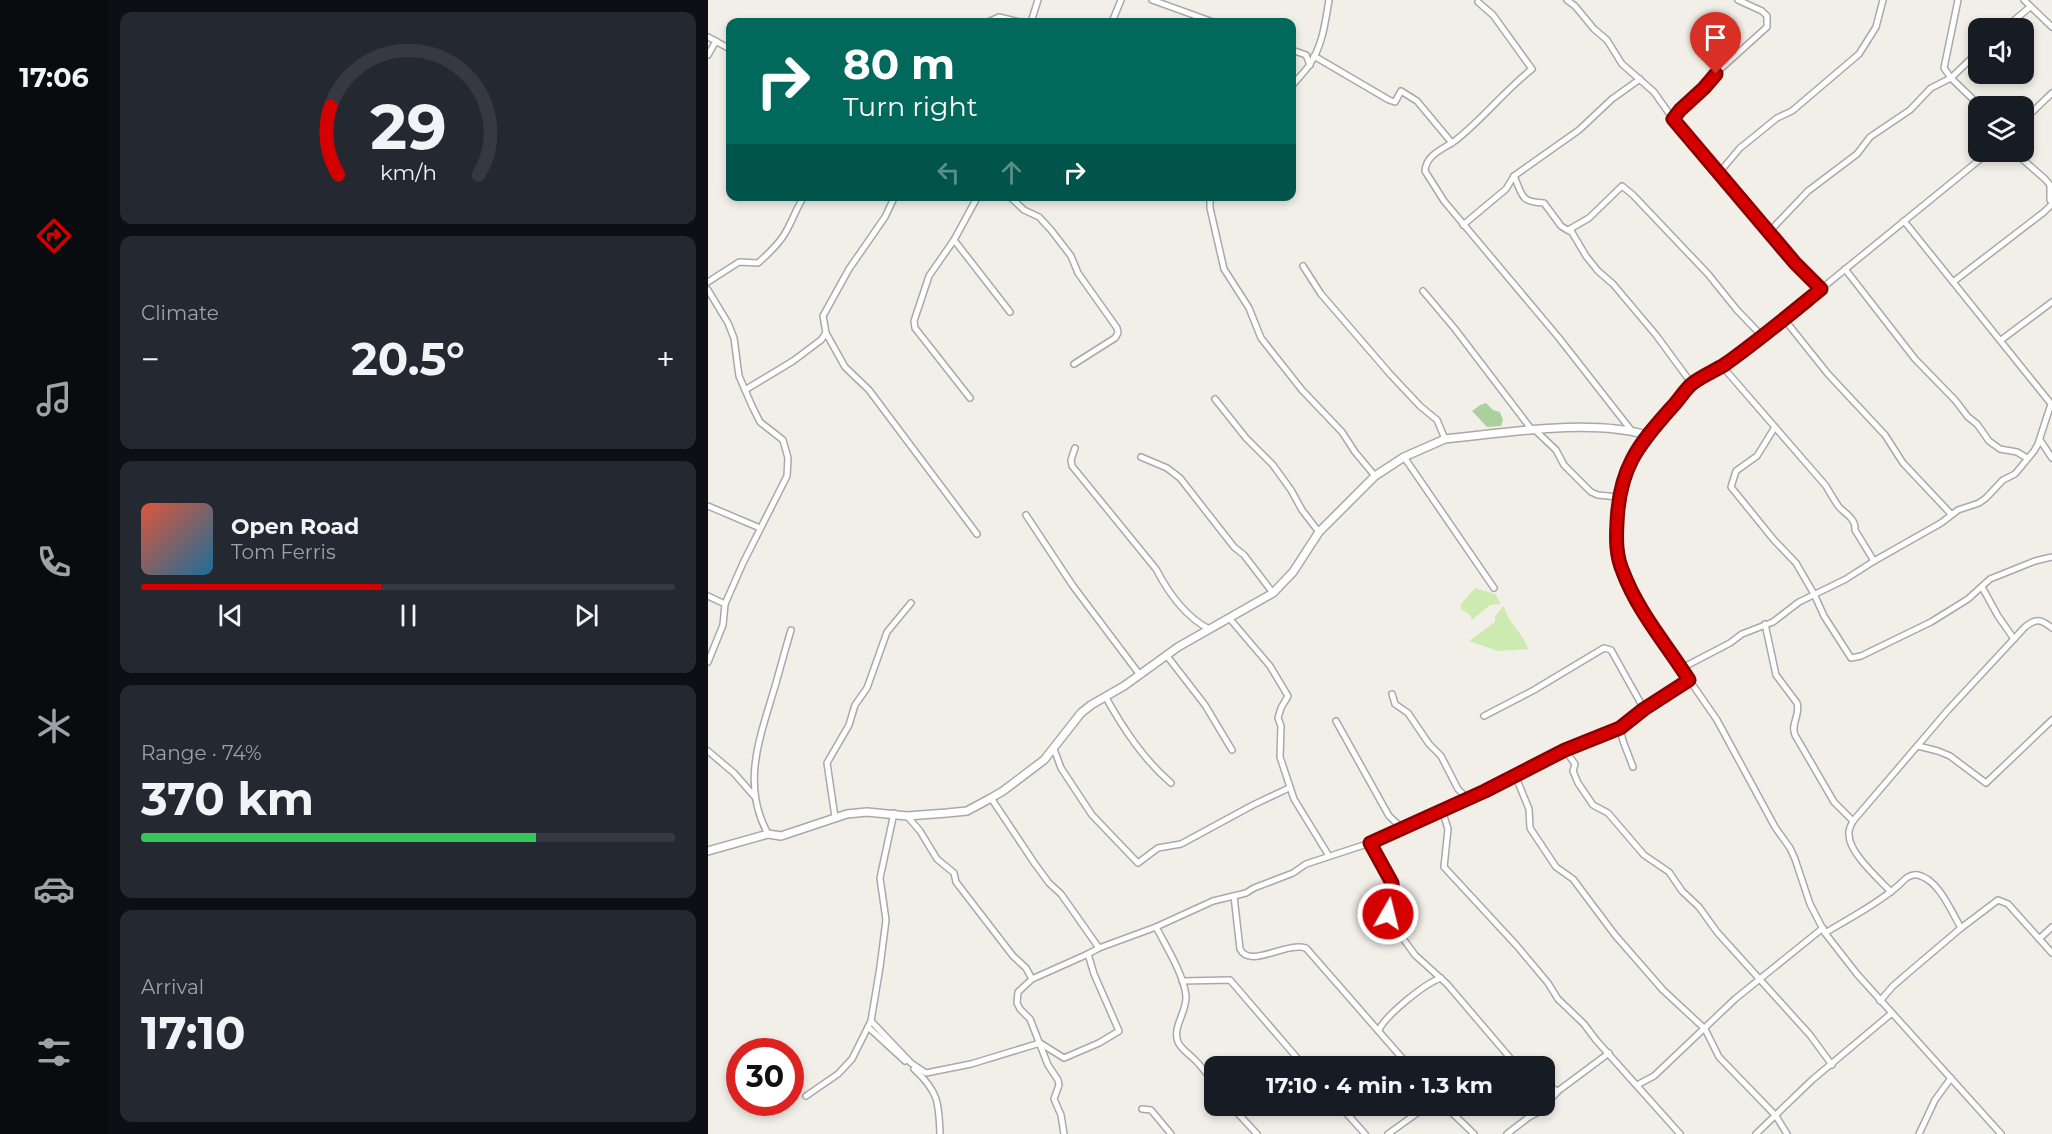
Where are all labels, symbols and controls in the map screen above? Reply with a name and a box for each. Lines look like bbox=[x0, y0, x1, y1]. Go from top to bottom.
pin bbox=[1690, 12, 1741, 74]
map controls bbox=[1968, 18, 2034, 162]
button: sound bbox=[1968, 18, 2034, 84]
icon: arrive bbox=[1699, 21, 1732, 54]
text: 80 m bbox=[843, 38, 955, 90]
icon: right bbox=[744, 42, 822, 120]
text: 17:06 bbox=[19, 61, 89, 94]
text: 29 bbox=[370, 89, 446, 165]
text: Turn right bbox=[843, 90, 978, 123]
button: layers bbox=[1968, 96, 2034, 162]
icon: left bbox=[932, 156, 965, 189]
icon: ahead bbox=[995, 156, 1028, 189]
icon: right bbox=[1058, 156, 1091, 189]
text: km/h bbox=[379, 160, 437, 186]
icon: directions bbox=[33, 215, 75, 257]
text: Climate bbox=[141, 301, 219, 325]
text: 20.5° bbox=[351, 331, 465, 386]
text: − bbox=[141, 339, 160, 379]
text: + bbox=[656, 339, 675, 379]
icon: music bbox=[33, 378, 75, 420]
text: Open Road bbox=[231, 513, 359, 540]
text: Tom Ferris bbox=[231, 540, 336, 564]
icon: phone bbox=[33, 541, 75, 583]
icon: previous bbox=[214, 599, 247, 632]
icon: pause bbox=[392, 599, 425, 632]
icon: next bbox=[570, 599, 603, 632]
icon: climate bbox=[33, 705, 75, 747]
text: Range · 74% bbox=[141, 741, 262, 765]
text: 370 km bbox=[141, 771, 314, 826]
icon: car bbox=[33, 868, 75, 910]
position arrow bbox=[1356, 882, 1420, 946]
text: Arrival bbox=[141, 975, 204, 999]
text: 17:10 bbox=[141, 1005, 246, 1060]
icon: filters bbox=[33, 1031, 75, 1073]
speed limit sign: 30 bbox=[726, 1038, 804, 1116]
text: 17:10 · 4 min · 1.3 km bbox=[1266, 1072, 1493, 1099]

